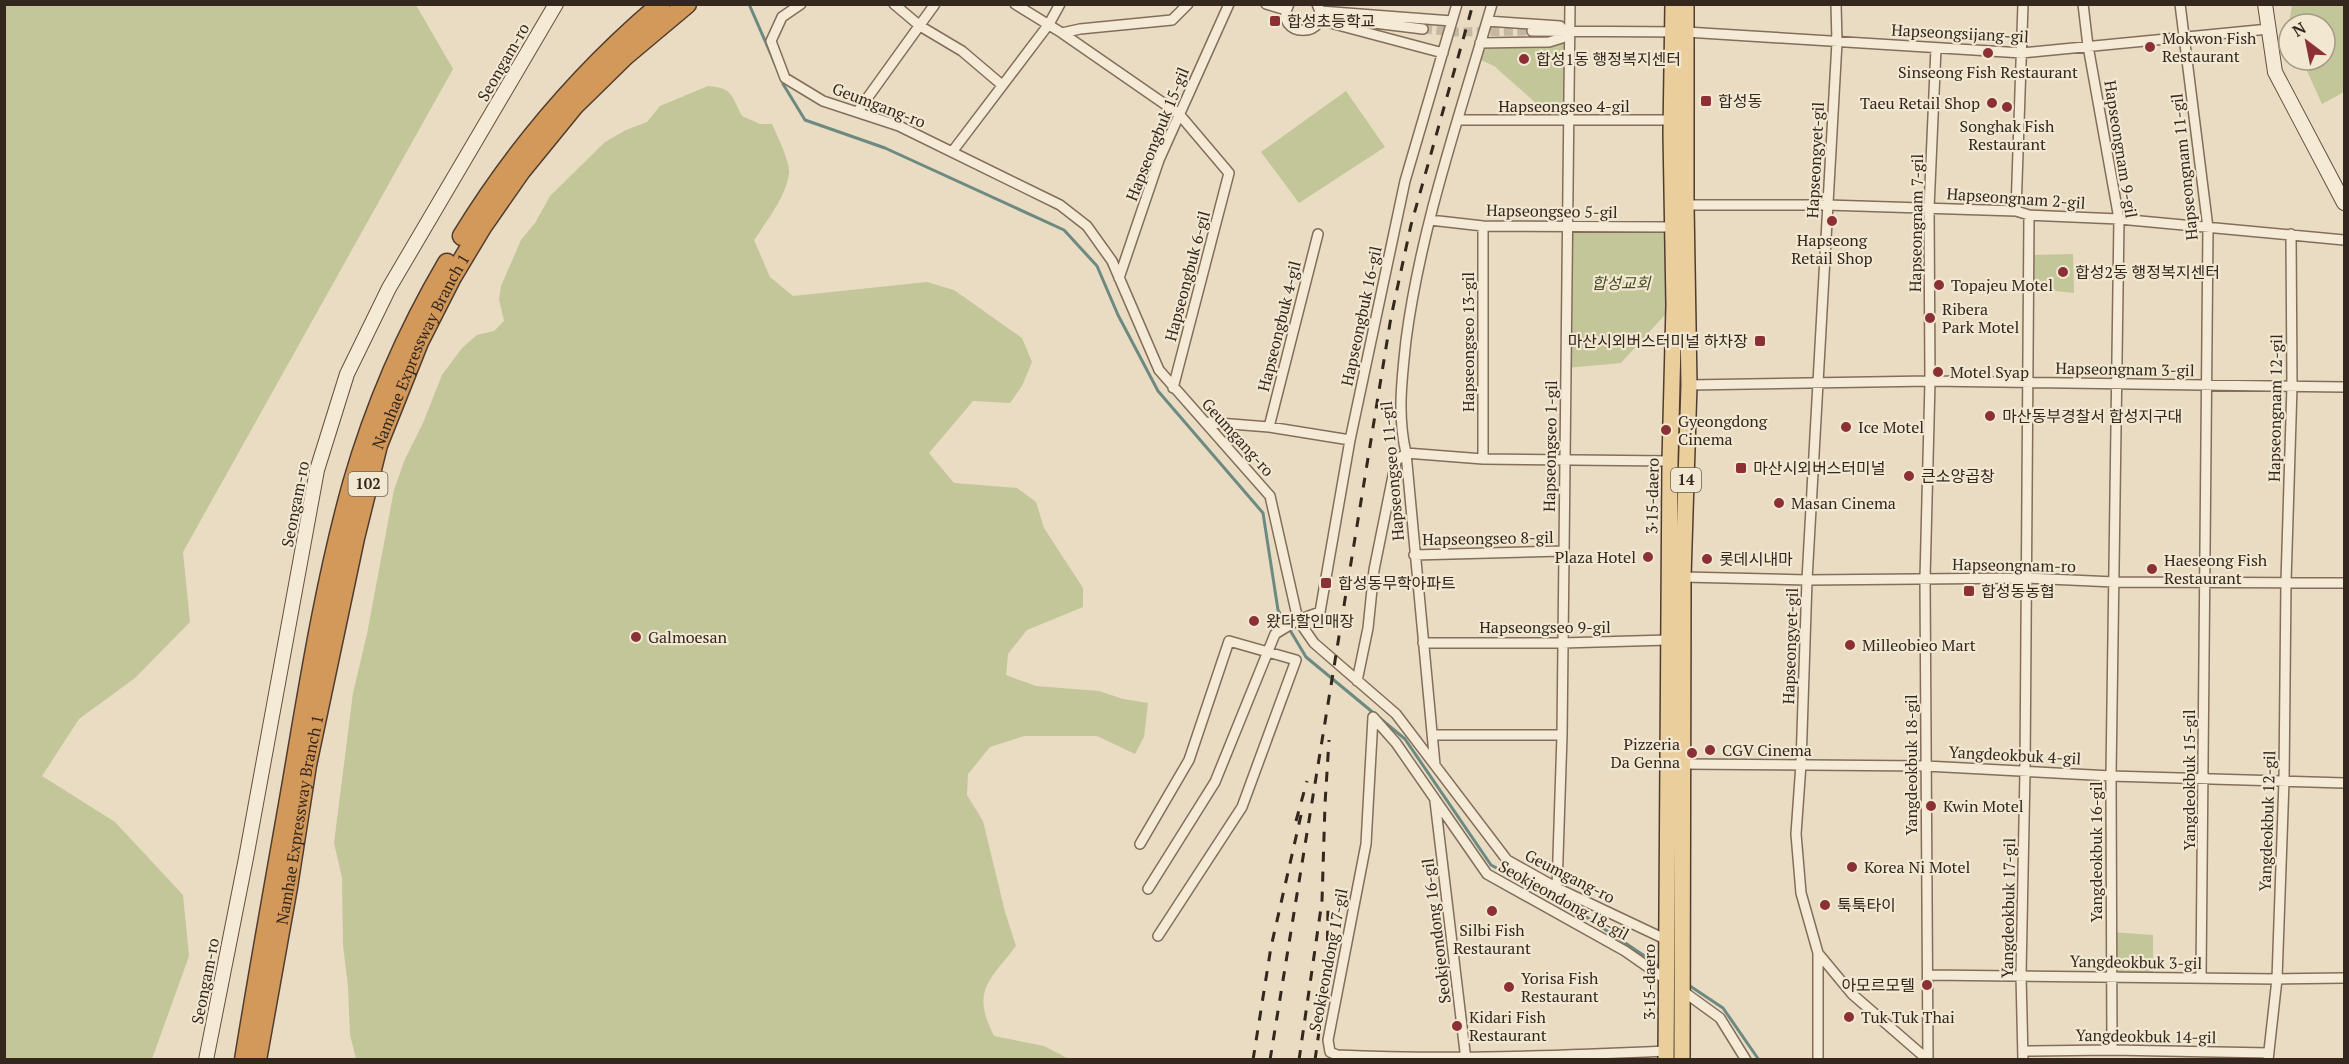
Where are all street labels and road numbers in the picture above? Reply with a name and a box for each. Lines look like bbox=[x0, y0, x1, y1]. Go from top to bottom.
street label: Hapseongsijang-gil bbox=[1891, 18, 2030, 48]
street label: Seongam-ro bbox=[472, 19, 534, 105]
street label: Hapseongbuk 15-gil bbox=[1120, 64, 1194, 204]
street label: Geumgang-ro bbox=[829, 77, 929, 133]
street label: Hapseongnam 9-gil bbox=[2099, 79, 2143, 220]
street label: Hapseongnam 11-gil bbox=[2165, 92, 2203, 242]
street label: Hapseongseo 4-gil bbox=[1498, 95, 1630, 117]
street label: Hapseongyet-gil bbox=[1801, 101, 1829, 219]
street label: Hapseongnam 7-gil bbox=[1904, 153, 1928, 292]
street label: Hapseongnam 2-gil bbox=[1946, 182, 2086, 214]
street label: Hapseongseo 5-gil bbox=[1486, 199, 1618, 223]
street label: Hapseongbuk 6-gil bbox=[1159, 208, 1215, 344]
street label: Hapseongbuk 16-gil bbox=[1335, 244, 1387, 388]
street label: Namhae Expressway Branch 1 bbox=[367, 250, 475, 452]
street label: Hapseongbuk 4-gil bbox=[1252, 258, 1306, 394]
street label: Hapseongseo 13-gil bbox=[1457, 272, 1479, 412]
street label: Hapseongnam 12-gil bbox=[2263, 334, 2287, 482]
street label: Hapseongnam 3-gil bbox=[2055, 357, 2195, 381]
street label: Hapseongseo 1-gil bbox=[1538, 380, 1562, 512]
street label: Geumgang-ro bbox=[1197, 393, 1279, 481]
street label: Hapseongseo 11-gil bbox=[1375, 400, 1409, 542]
street label: 3·15-daero bbox=[1640, 458, 1664, 534]
street label: Seongam-ro bbox=[276, 459, 314, 549]
road number: 14 bbox=[1671, 468, 1701, 492]
road number: 102 bbox=[348, 472, 388, 496]
street label: Hapseongseo 8-gil bbox=[1422, 526, 1554, 550]
street label: Hapseongnam-ro bbox=[1952, 553, 2076, 577]
street label: Hapseongyet-gil bbox=[1777, 587, 1803, 705]
street label: Hapseongseo 9-gil bbox=[1479, 616, 1611, 638]
street label: Yangdeokbuk 18-gil bbox=[1900, 694, 1922, 836]
street label: Yangdeokbuk 15-gil bbox=[2178, 709, 2200, 851]
street label: Namhae Expressway Branch 1 bbox=[270, 713, 328, 926]
street label: Yangdeokbuk 4-gil bbox=[1948, 741, 2082, 769]
street label: Yangdeokbuk 12-gil bbox=[2254, 750, 2280, 892]
street label: Yangdeokbuk 16-gil bbox=[2085, 781, 2107, 923]
street label: Yangdeokbuk 17-gil bbox=[1996, 838, 2020, 978]
street label: Geumgang-ro bbox=[1521, 844, 1619, 908]
street label: Seokjeondong 18-gil bbox=[1495, 855, 1633, 945]
street label: Seokjeondong 16-gil bbox=[1416, 857, 1456, 1005]
street label: Seokjeondong 17-gil bbox=[1303, 886, 1353, 1033]
street label: Seongam-ro bbox=[186, 936, 224, 1026]
street label: 3·15-daero bbox=[1638, 944, 1660, 1020]
street label: Yangdeokbuk 3-gil bbox=[2070, 950, 2203, 974]
street label: Yangdeokbuk 14-gil bbox=[2075, 1024, 2217, 1048]

